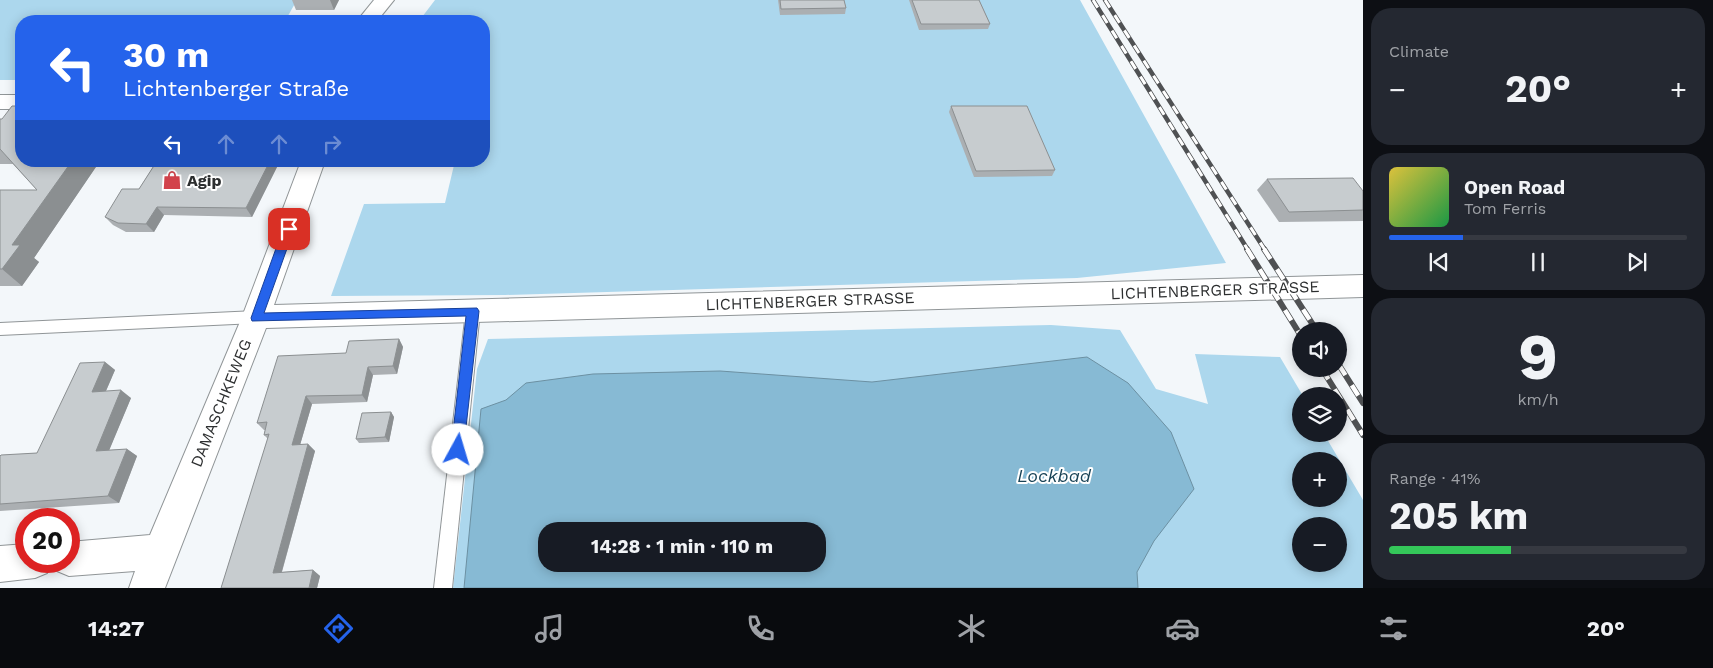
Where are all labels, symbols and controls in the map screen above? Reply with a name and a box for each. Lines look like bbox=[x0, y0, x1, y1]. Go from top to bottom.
text: 30 m bbox=[123, 34, 209, 76]
icon: left bbox=[40, 35, 105, 100]
text: Climate bbox=[1389, 42, 1449, 61]
text: 20° bbox=[1505, 67, 1571, 111]
text: − bbox=[1389, 73, 1406, 106]
text: + bbox=[1670, 73, 1687, 106]
text: Lichtenberger Straße bbox=[123, 76, 349, 101]
icon: left bbox=[159, 130, 187, 158]
icon: ahead bbox=[212, 130, 240, 158]
icon: ahead bbox=[265, 130, 293, 158]
icon: right bbox=[318, 130, 346, 158]
shop icon: Agip bbox=[161, 169, 183, 191]
place label: Agip bbox=[187, 171, 221, 190]
text: Open Road bbox=[1464, 176, 1565, 199]
text: Tom Ferris bbox=[1464, 199, 1546, 218]
pin bbox=[268, 208, 310, 250]
icon: arrive bbox=[275, 215, 303, 243]
icon: previous bbox=[1425, 248, 1453, 276]
icon: pause bbox=[1524, 248, 1552, 276]
icon: next bbox=[1623, 248, 1651, 276]
street label: LICHTENBERGER STRASSE bbox=[1110, 277, 1320, 303]
street label: LICHTENBERGER STRASSE bbox=[705, 288, 915, 314]
text: 9 bbox=[1518, 319, 1558, 395]
map controls bbox=[1292, 322, 1347, 572]
button: sound bbox=[1292, 322, 1347, 377]
street label: DAMASCHKEWEG bbox=[187, 336, 255, 470]
button: layers bbox=[1292, 387, 1347, 442]
text: km/h bbox=[1517, 390, 1559, 409]
position arrow bbox=[431, 423, 483, 475]
button: + bbox=[1292, 452, 1347, 507]
water label: Lockbad bbox=[1017, 465, 1092, 486]
text: Range · 41% bbox=[1389, 469, 1480, 488]
text: 205 km bbox=[1389, 494, 1528, 538]
speed limit sign: 20 bbox=[15, 508, 80, 573]
button: − bbox=[1292, 517, 1347, 572]
text: 14:28 · 1 min · 110 m bbox=[591, 535, 773, 558]
icon: directions bbox=[321, 611, 356, 646]
icon: music bbox=[532, 611, 567, 646]
icon: phone bbox=[743, 611, 778, 646]
icon: climate bbox=[954, 611, 989, 646]
icon: car bbox=[1165, 611, 1200, 646]
icon: filters bbox=[1376, 611, 1411, 646]
text: 14:27 bbox=[88, 616, 144, 641]
text: 20° bbox=[1587, 616, 1625, 641]

